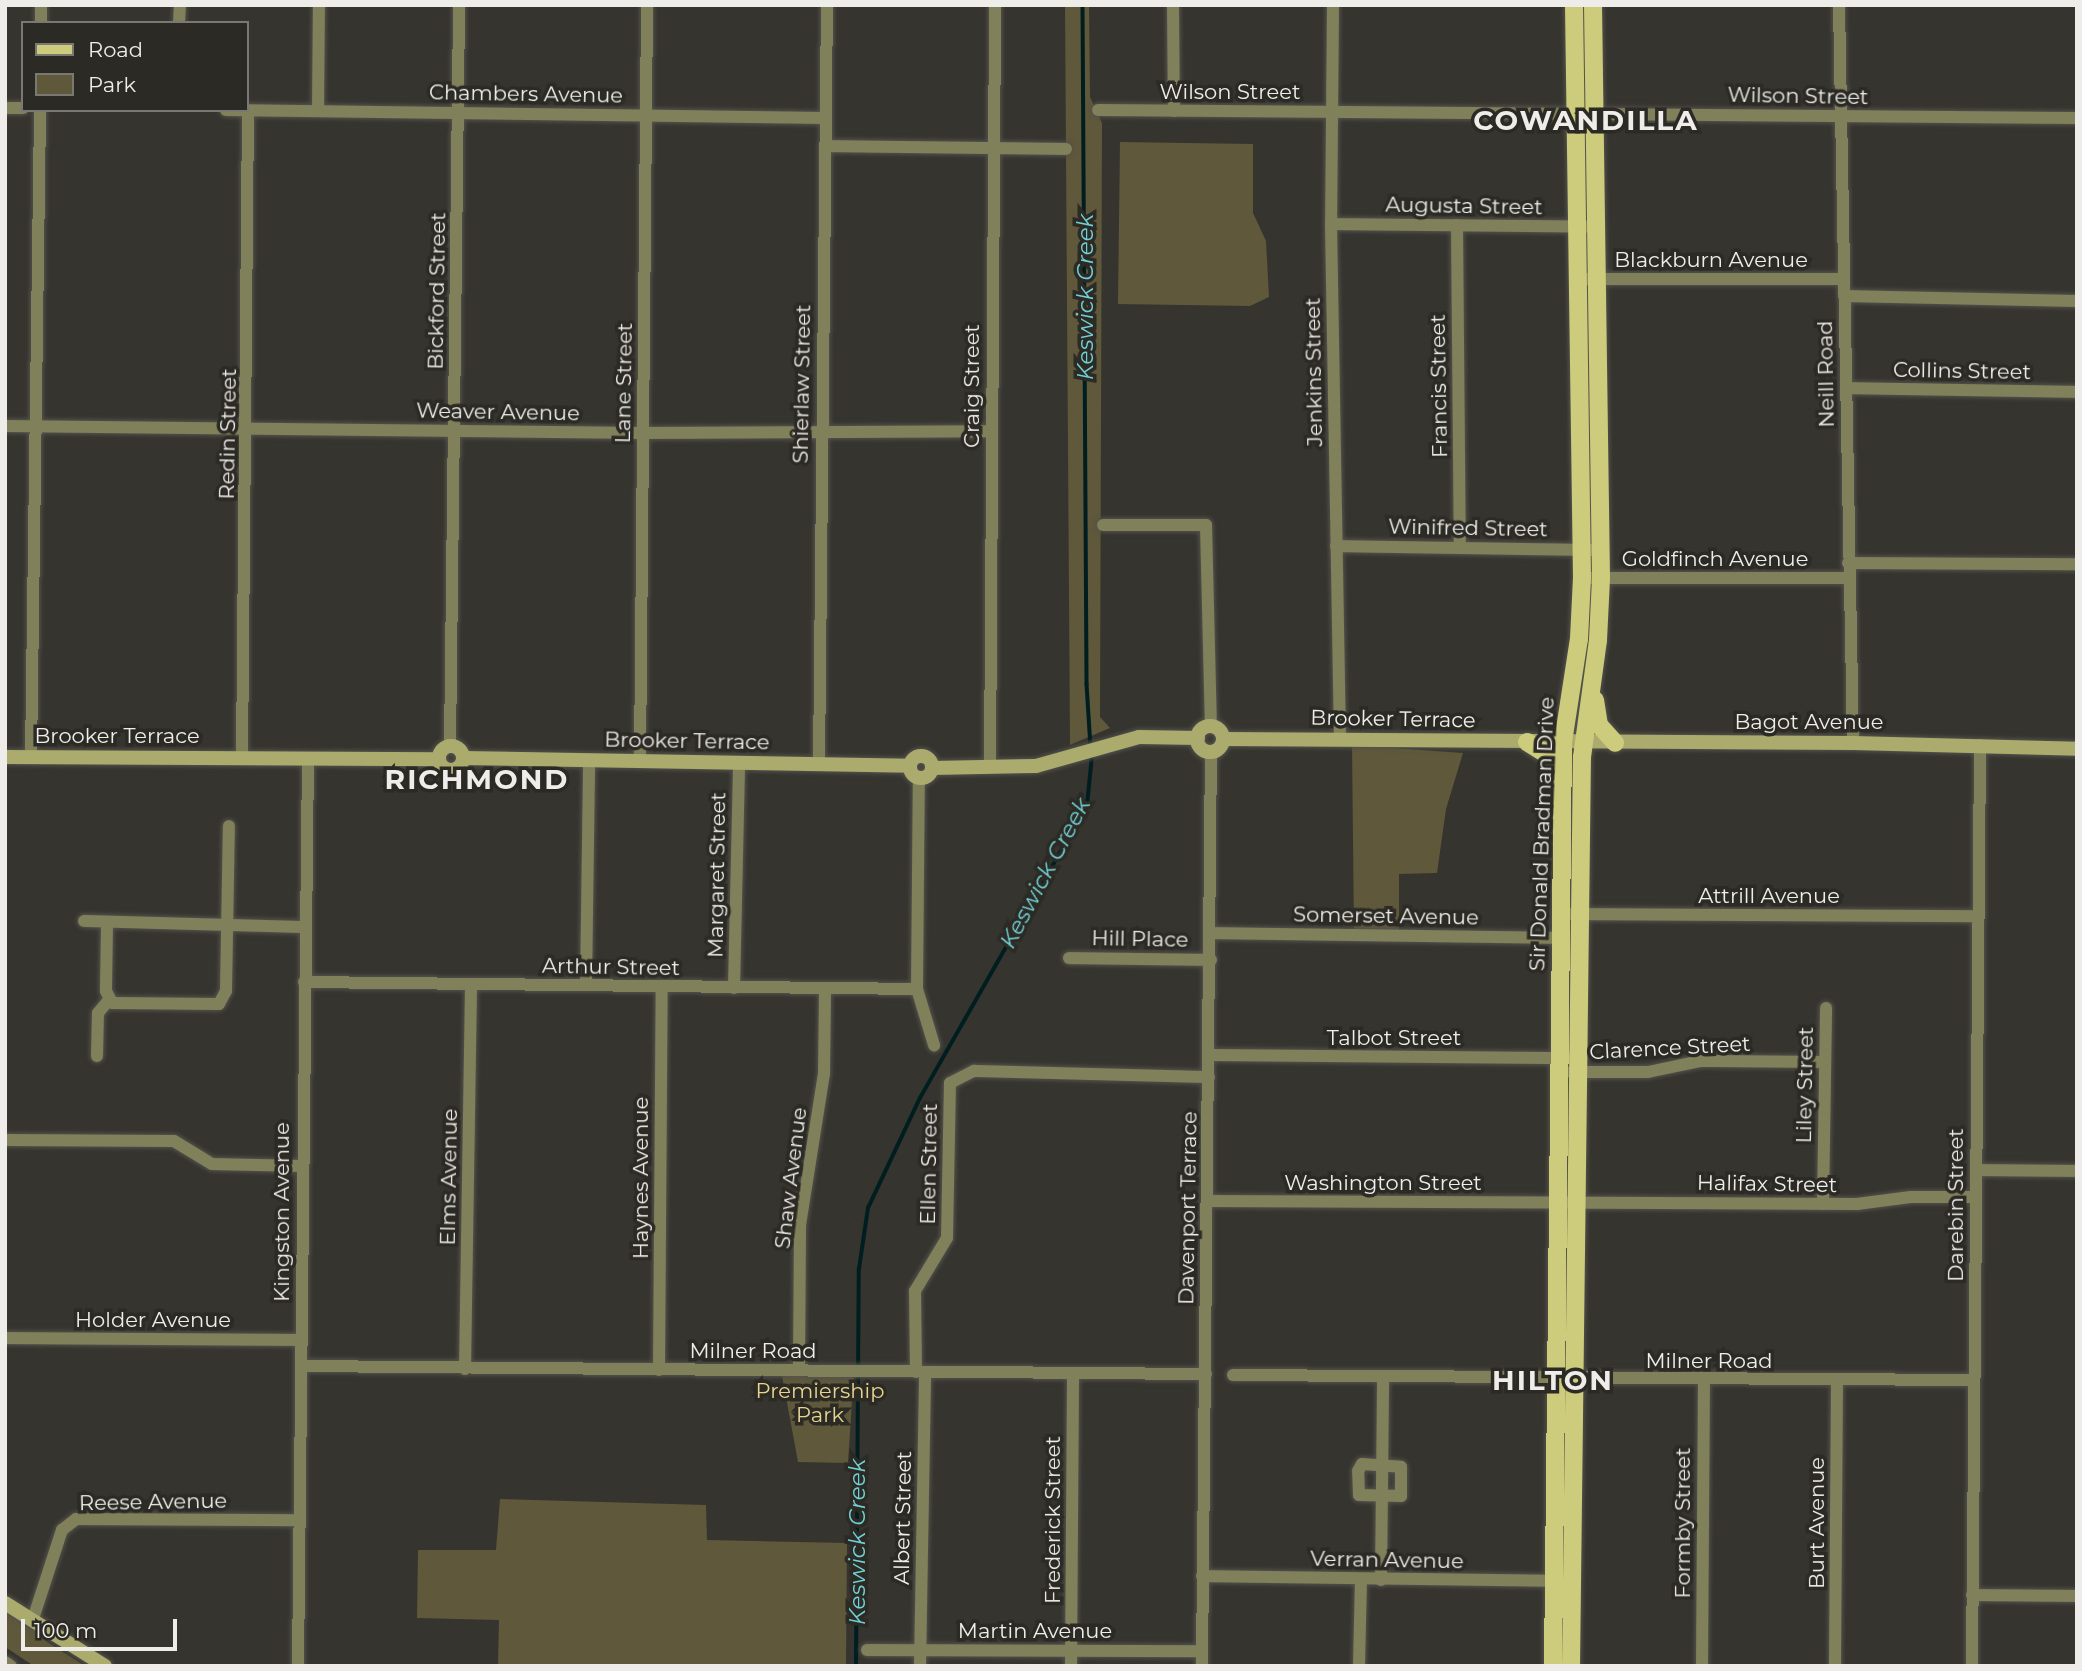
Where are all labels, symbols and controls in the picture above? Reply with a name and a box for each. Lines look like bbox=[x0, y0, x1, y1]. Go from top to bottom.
legend bbox=[21, 21, 248, 112]
text: Road bbox=[88, 37, 143, 62]
text: Park bbox=[88, 72, 136, 97]
street label: Wilson Street bbox=[1160, 79, 1300, 105]
street label: Chambers Avenue bbox=[429, 80, 623, 108]
street label: Wilson Street bbox=[1727, 82, 1869, 110]
district label: COWANDILLA bbox=[1474, 103, 1698, 137]
street label: Augusta Street bbox=[1385, 192, 1543, 220]
street label: Bickford Street bbox=[423, 212, 451, 370]
water label: Keswick Creek bbox=[1071, 214, 1099, 380]
street label: Blackburn Avenue bbox=[1614, 247, 1808, 273]
street label: Jenkins Street bbox=[1300, 297, 1328, 447]
street label: Shierlaw Street bbox=[788, 304, 816, 464]
street label: Francis Street bbox=[1425, 314, 1453, 458]
street label: Neill Road bbox=[1812, 320, 1840, 428]
street label: Lane Street bbox=[610, 322, 638, 444]
street label: Craig Street bbox=[959, 324, 985, 448]
street label: Collins Street bbox=[1893, 357, 2031, 385]
street label: Redin Street bbox=[214, 368, 242, 500]
street label: Weaver Avenue bbox=[416, 398, 580, 426]
street label: Winifred Street bbox=[1388, 514, 1548, 542]
street label: Goldfinch Avenue bbox=[1622, 546, 1808, 572]
street label: Sir Donald Bradman Drive bbox=[1525, 696, 1559, 972]
street label: Brooker Terrace bbox=[1310, 705, 1476, 733]
street label: Bagot Avenue bbox=[1734, 709, 1884, 735]
street label: Brooker Terrace bbox=[34, 723, 200, 749]
street label: Brooker Terrace bbox=[604, 727, 770, 755]
district label: RICHMOND bbox=[386, 762, 568, 796]
street label: Margaret Street bbox=[703, 792, 731, 958]
water label: Keswick Creek bbox=[994, 793, 1096, 953]
street label: Attrill Avenue bbox=[1698, 883, 1840, 909]
street label: Somerset Avenue bbox=[1293, 902, 1479, 930]
street label: Hill Place bbox=[1091, 926, 1189, 952]
street label: Arthur Street bbox=[542, 953, 680, 981]
street label: Talbot Street bbox=[1327, 1025, 1461, 1051]
street label: Liley Street bbox=[1791, 1026, 1819, 1144]
street label: Clarence Street bbox=[1589, 1031, 1751, 1065]
street label: Haynes Avenue bbox=[628, 1097, 654, 1259]
street label: Ellen Street bbox=[915, 1103, 943, 1225]
street label: Shaw Avenue bbox=[770, 1106, 812, 1250]
street label: Elms Avenue bbox=[435, 1108, 463, 1246]
street label: Davenport Terrace bbox=[1174, 1111, 1202, 1305]
street label: Kingston Avenue bbox=[269, 1122, 295, 1302]
street label: Darebin Street bbox=[1943, 1128, 1969, 1282]
street label: Washington Street bbox=[1284, 1170, 1482, 1196]
street label: Halifax Street bbox=[1697, 1170, 1837, 1198]
street label: Holder Avenue bbox=[75, 1307, 231, 1333]
street label: Milner Road bbox=[689, 1338, 817, 1364]
street label: Milner Road bbox=[1645, 1348, 1773, 1374]
district label: HILTON bbox=[1493, 1363, 1613, 1397]
park label: Premiership Park bbox=[756, 1378, 884, 1428]
street label: Frederick Street bbox=[1040, 1436, 1066, 1604]
street label: Formby Street bbox=[1670, 1448, 1696, 1598]
street label: Albert Street bbox=[889, 1451, 917, 1585]
street label: Burt Avenue bbox=[1804, 1457, 1830, 1589]
water label: Keswick Creek bbox=[843, 1459, 871, 1625]
street label: Reese Avenue bbox=[79, 1488, 227, 1516]
street label: Verran Avenue bbox=[1310, 1546, 1464, 1574]
scale bar bbox=[24, 1604, 180, 1648]
text: 100 m bbox=[34, 1618, 97, 1643]
street label: Martin Avenue bbox=[958, 1618, 1112, 1644]

